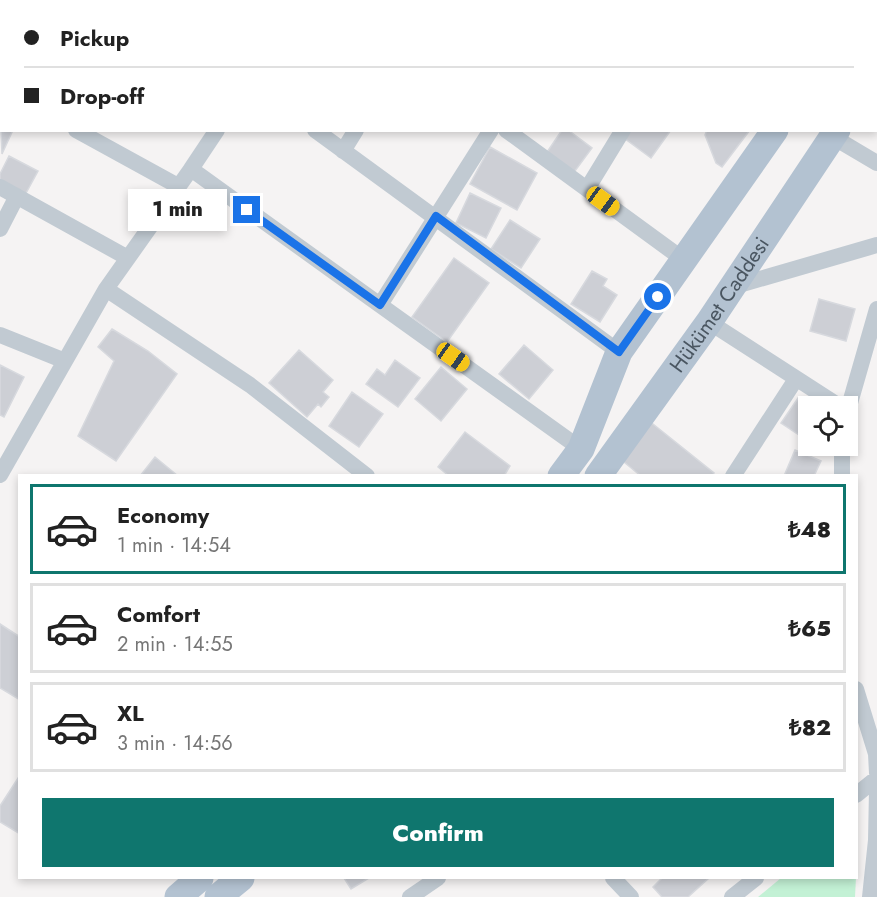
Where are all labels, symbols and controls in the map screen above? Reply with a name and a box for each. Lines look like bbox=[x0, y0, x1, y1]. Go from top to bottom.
text: Pickup bbox=[60, 22, 129, 54]
text: Drop-off bbox=[60, 80, 144, 112]
car bbox=[583, 183, 623, 219]
callout: 1 min bbox=[127, 189, 226, 231]
text: 1 min bbox=[152, 195, 203, 224]
route end bbox=[233, 196, 260, 223]
street label: Hükümet Caddesi bbox=[662, 231, 777, 379]
route start bbox=[644, 283, 671, 310]
car bbox=[433, 339, 473, 375]
map controls bbox=[798, 396, 858, 456]
button: locate bbox=[798, 396, 858, 456]
text: Economy bbox=[117, 499, 209, 531]
icon: car bbox=[45, 502, 99, 556]
text: ₺48 bbox=[788, 513, 831, 545]
text: 1 min · 14:54 bbox=[117, 531, 231, 560]
text: Comfort bbox=[117, 598, 200, 630]
icon: car bbox=[45, 601, 99, 655]
text: ₺65 bbox=[788, 612, 831, 644]
text: 2 min · 14:55 bbox=[117, 630, 233, 659]
text: XL bbox=[117, 697, 144, 729]
icon: car bbox=[45, 700, 99, 754]
text: ₺82 bbox=[789, 711, 831, 743]
text: 3 min · 14:56 bbox=[117, 729, 233, 758]
button: Confirm bbox=[42, 798, 834, 867]

